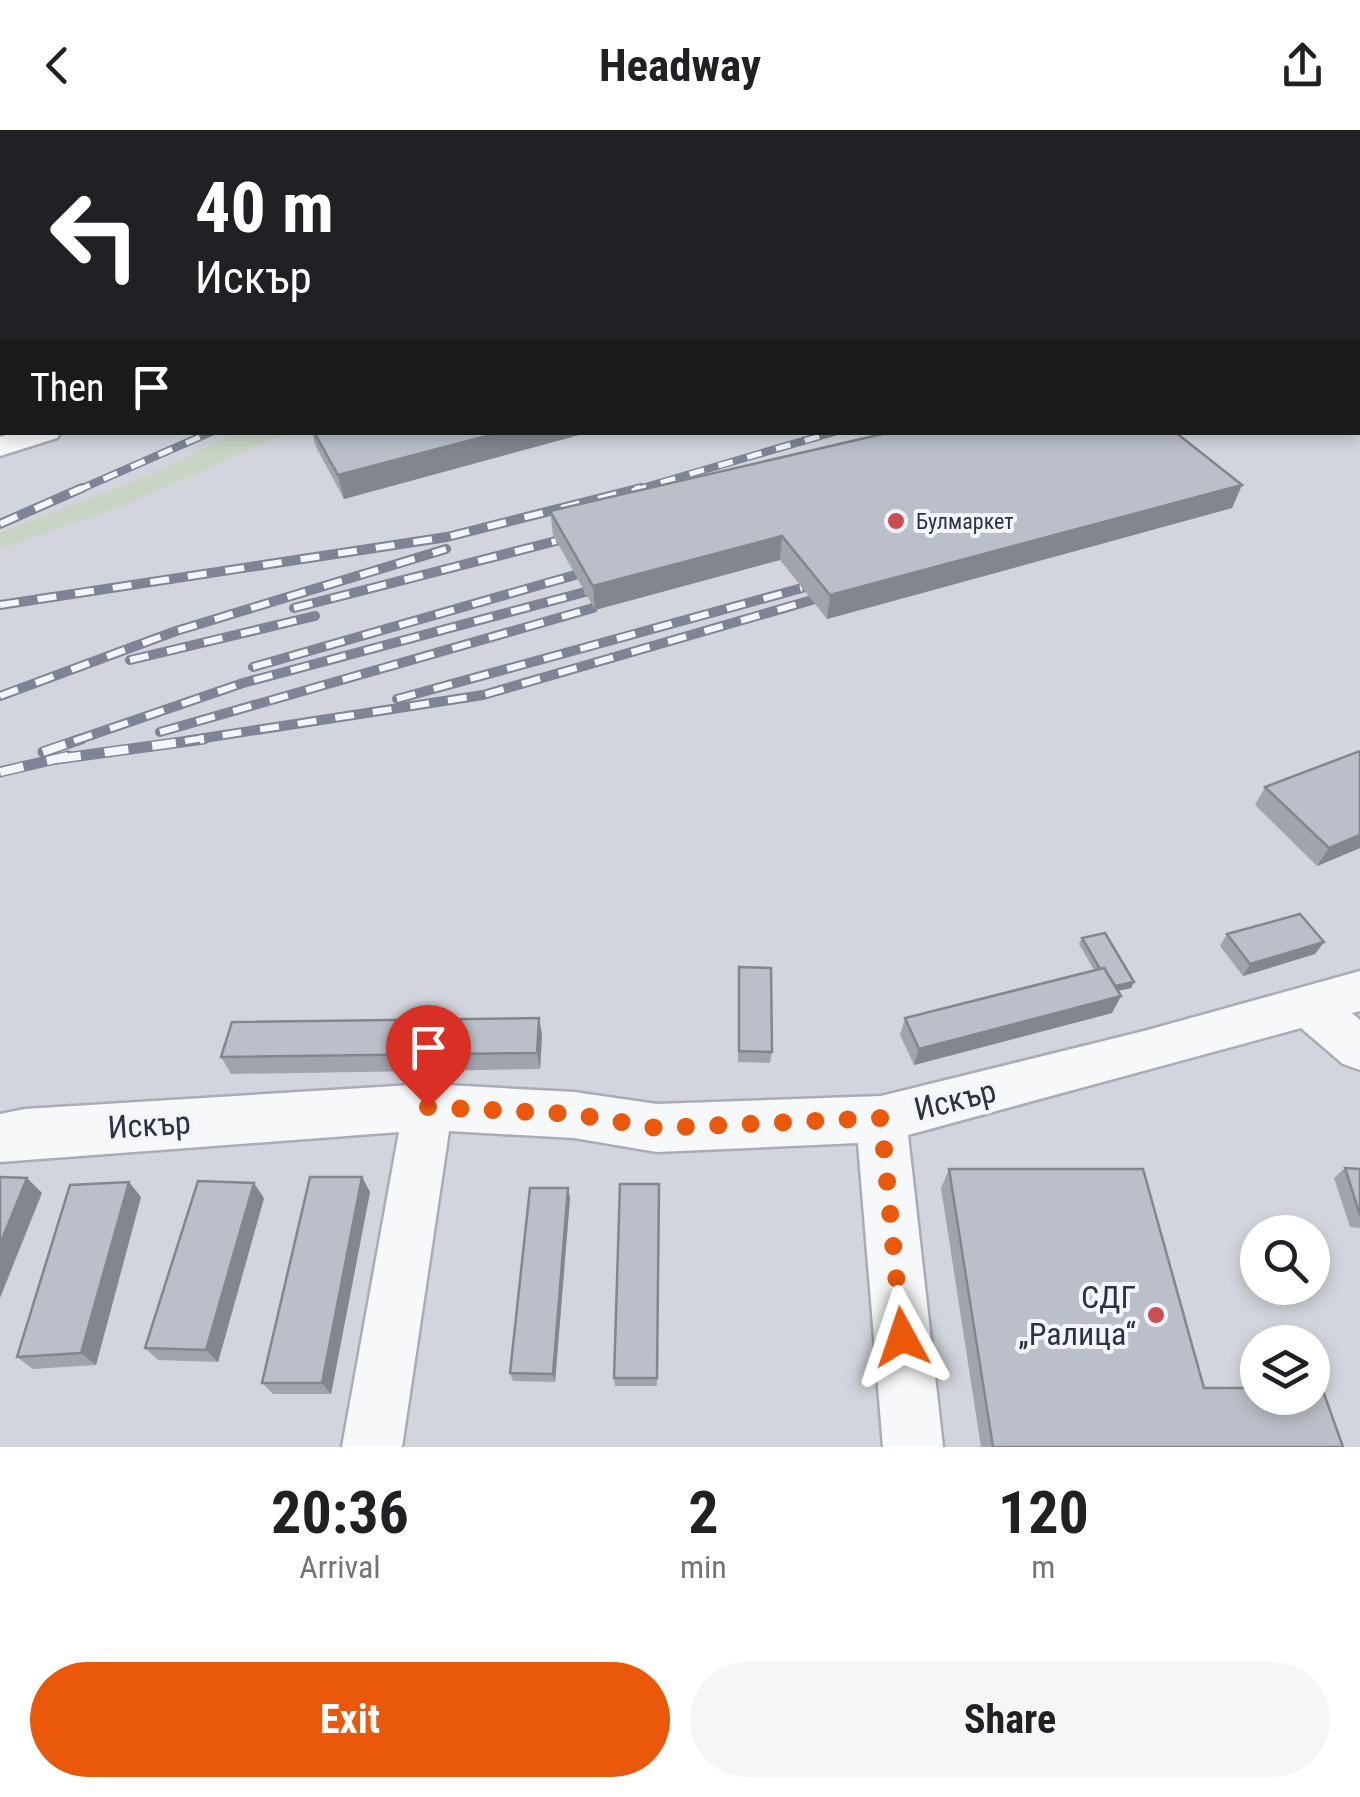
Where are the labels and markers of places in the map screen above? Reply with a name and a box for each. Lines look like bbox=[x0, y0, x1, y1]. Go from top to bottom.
place label: Булмаркет bbox=[916, 509, 1014, 534]
marker: Булмаркет bbox=[885, 510, 907, 532]
pin bbox=[386, 1005, 471, 1108]
place label: СДГ „Ралица“ bbox=[1018, 1278, 1136, 1353]
marker: СДГ „Ралица“ bbox=[1145, 1304, 1167, 1326]

